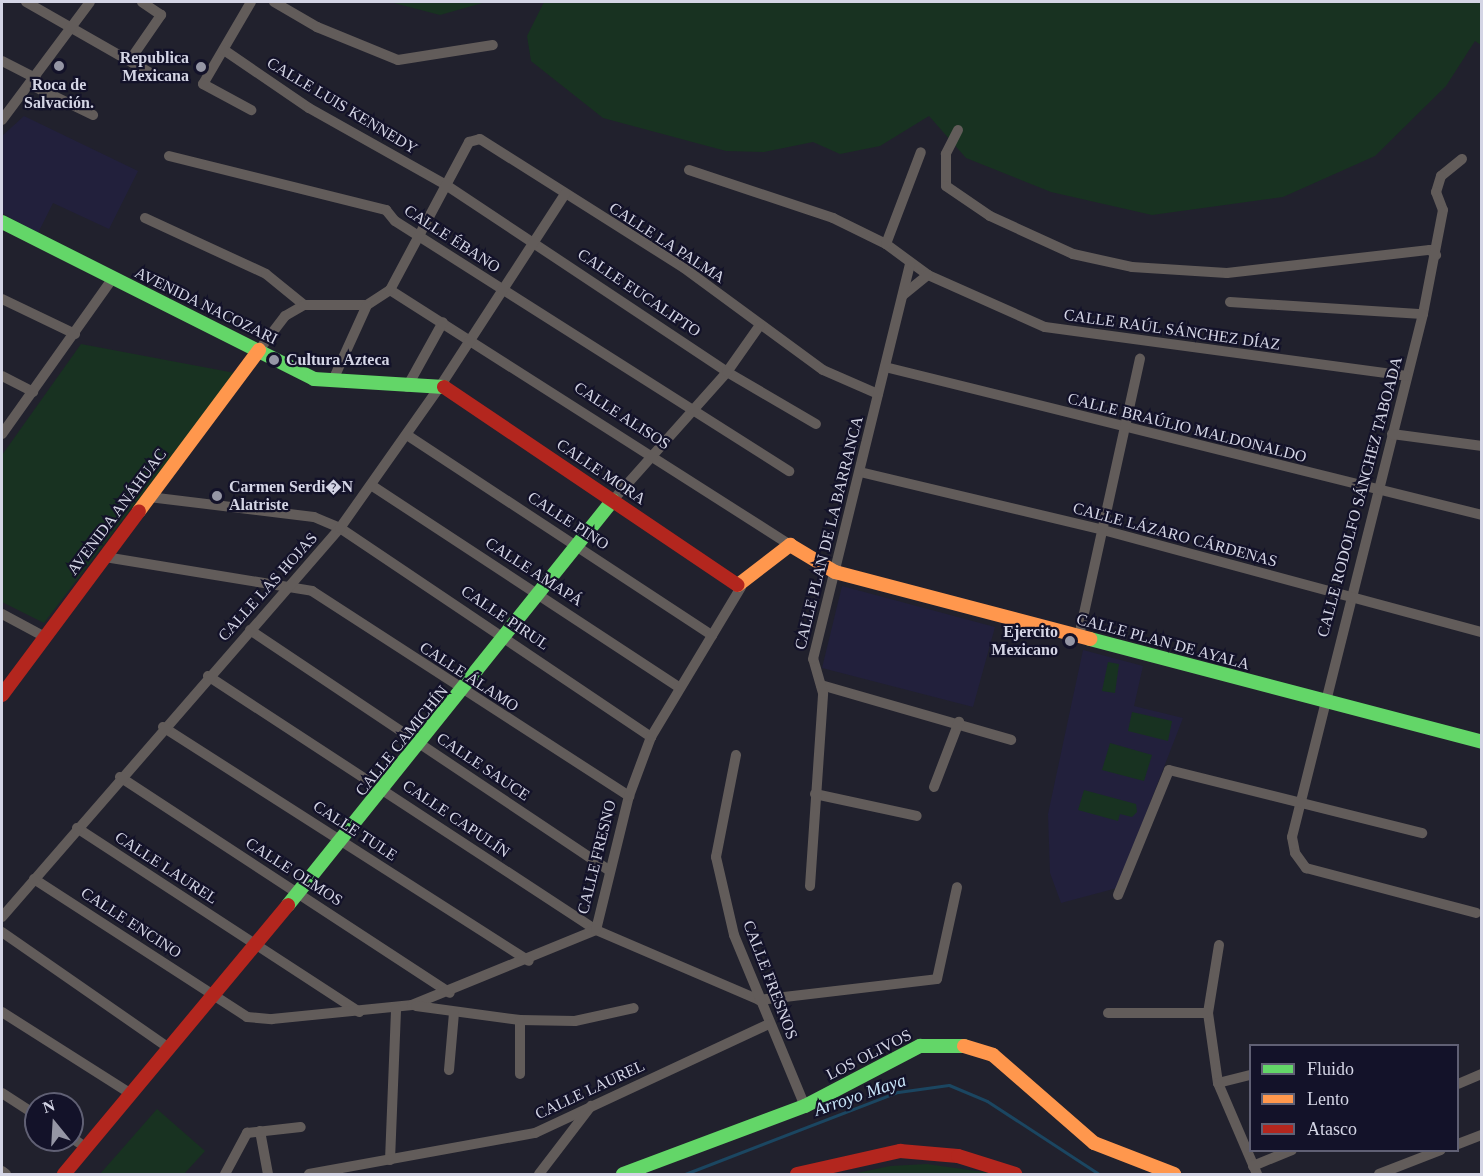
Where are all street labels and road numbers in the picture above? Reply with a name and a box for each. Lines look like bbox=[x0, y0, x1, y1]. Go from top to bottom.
street label: CALLE LUIS KENNEDY bbox=[263, 53, 421, 159]
street label: CALLE LA PALMA bbox=[605, 198, 729, 288]
street label: CALLE ÉBANO bbox=[400, 201, 504, 277]
street label: CALLE EUCALIPTO bbox=[574, 245, 704, 341]
street label: AVENIDA NACOZARI bbox=[131, 263, 281, 349]
street label: CALLE RAÚL SÁNCHEZ DÍAZ bbox=[1062, 305, 1282, 355]
street label: CALLE RODOLFO SÁNCHEZ TABOADA bbox=[1313, 355, 1407, 639]
street label: CALLE ALISOS bbox=[570, 378, 674, 454]
street label: CALLE BRAÚLIO MALDONALDO bbox=[1066, 389, 1308, 467]
street label: CALLE PLAN DE LA BARRANCA bbox=[791, 414, 867, 652]
street label: CALLE MORA bbox=[553, 435, 649, 509]
street label: AVENIDA ANÁHUAC bbox=[63, 444, 171, 580]
street label: CALLE PINO bbox=[524, 488, 612, 554]
street label: CALLE LÁZARO CÁRDENAS bbox=[1071, 498, 1279, 572]
street label: CALLE LAS HOJAS bbox=[214, 529, 322, 645]
street label: CALLE AMAPÁ bbox=[481, 533, 587, 611]
street label: CALLE PIRUL bbox=[457, 582, 553, 654]
street label: CALLE PLAN DE AYALA bbox=[1074, 610, 1252, 674]
street label: CALLE ÁLAMO bbox=[416, 638, 522, 716]
street label: CALLE CAMICHÍN bbox=[352, 682, 452, 800]
street label: CALLE SAUCE bbox=[433, 729, 533, 805]
street label: CALLE CAPULÍN bbox=[399, 776, 513, 862]
street label: CALLE TULE bbox=[309, 797, 401, 865]
street label: CALLE FRESNO bbox=[574, 798, 620, 916]
street label: CALLE LAUREL bbox=[111, 828, 221, 908]
street label: CALLE OLMOS bbox=[242, 834, 346, 910]
street label: CALLE ENCINO bbox=[77, 883, 185, 963]
street label: CALLE FRESNOS bbox=[738, 918, 802, 1042]
street label: LOS OLIVOS bbox=[823, 1025, 915, 1085]
street label: CALLE LAUREL bbox=[532, 1056, 648, 1124]

